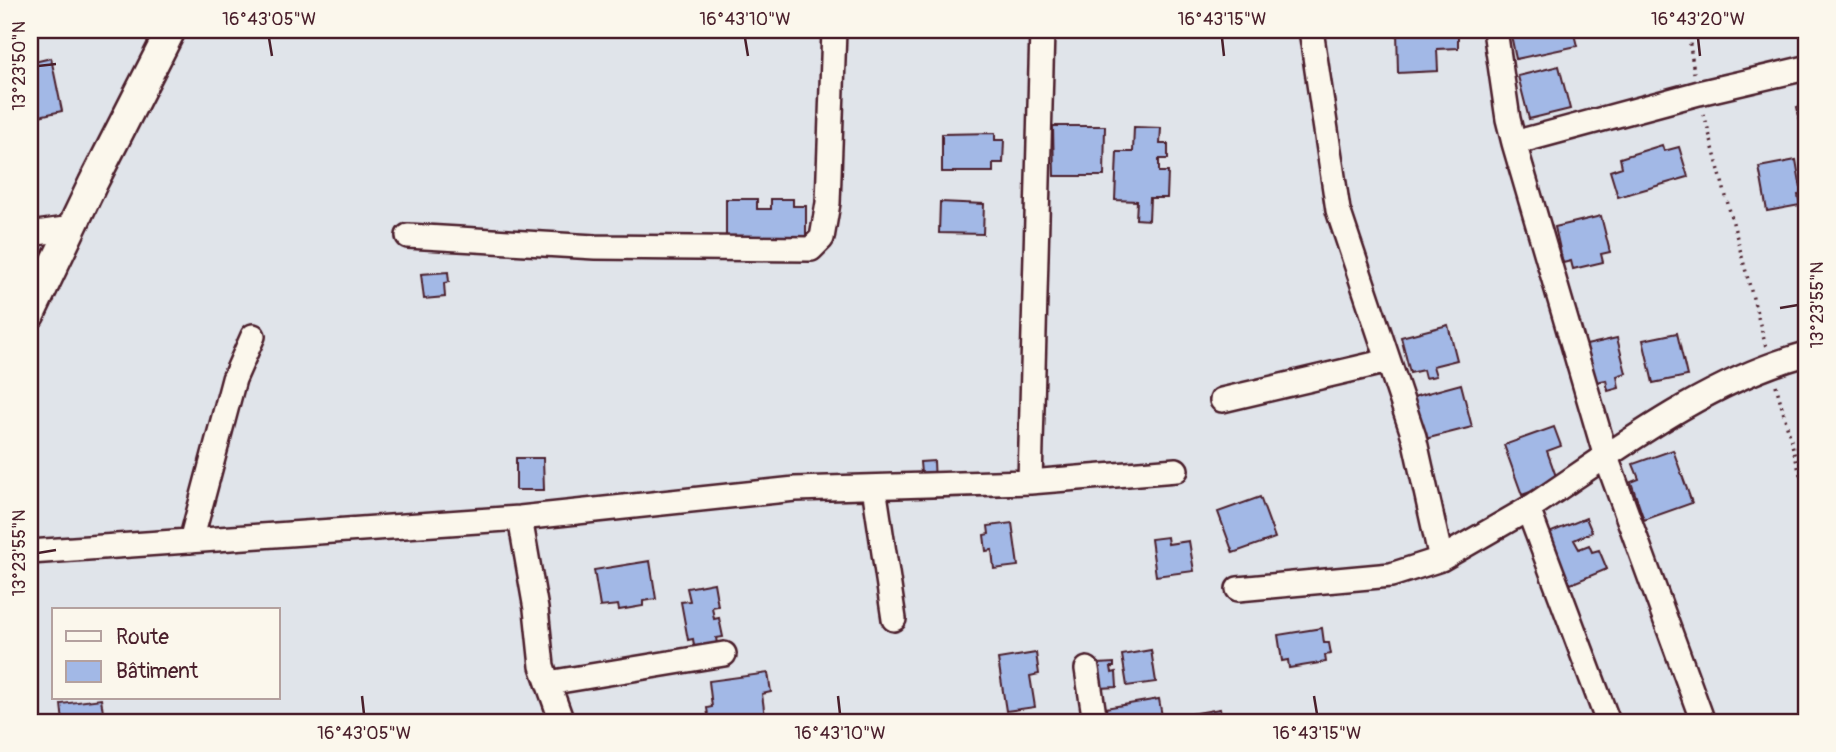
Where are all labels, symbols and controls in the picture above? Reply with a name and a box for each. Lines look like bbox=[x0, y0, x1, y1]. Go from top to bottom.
text: 16°43'05"W bbox=[222, 8, 316, 31]
text: 16°43'10"W bbox=[699, 8, 791, 31]
text: 16°43'15"W bbox=[1178, 8, 1266, 31]
text: 16°43'20"W bbox=[1651, 8, 1745, 31]
text: 13°23'50"N bbox=[8, 21, 31, 111]
text: 13°23'55"N bbox=[1806, 261, 1829, 349]
text: 13°23'55"N bbox=[8, 509, 31, 597]
legend bbox=[52, 608, 280, 700]
text: Route bbox=[116, 624, 169, 651]
text: Bâtiment bbox=[116, 658, 199, 685]
text: 16°43'05"W bbox=[317, 722, 411, 745]
text: 16°43'10"W bbox=[794, 722, 886, 745]
text: 16°43'15"W bbox=[1273, 722, 1361, 745]

